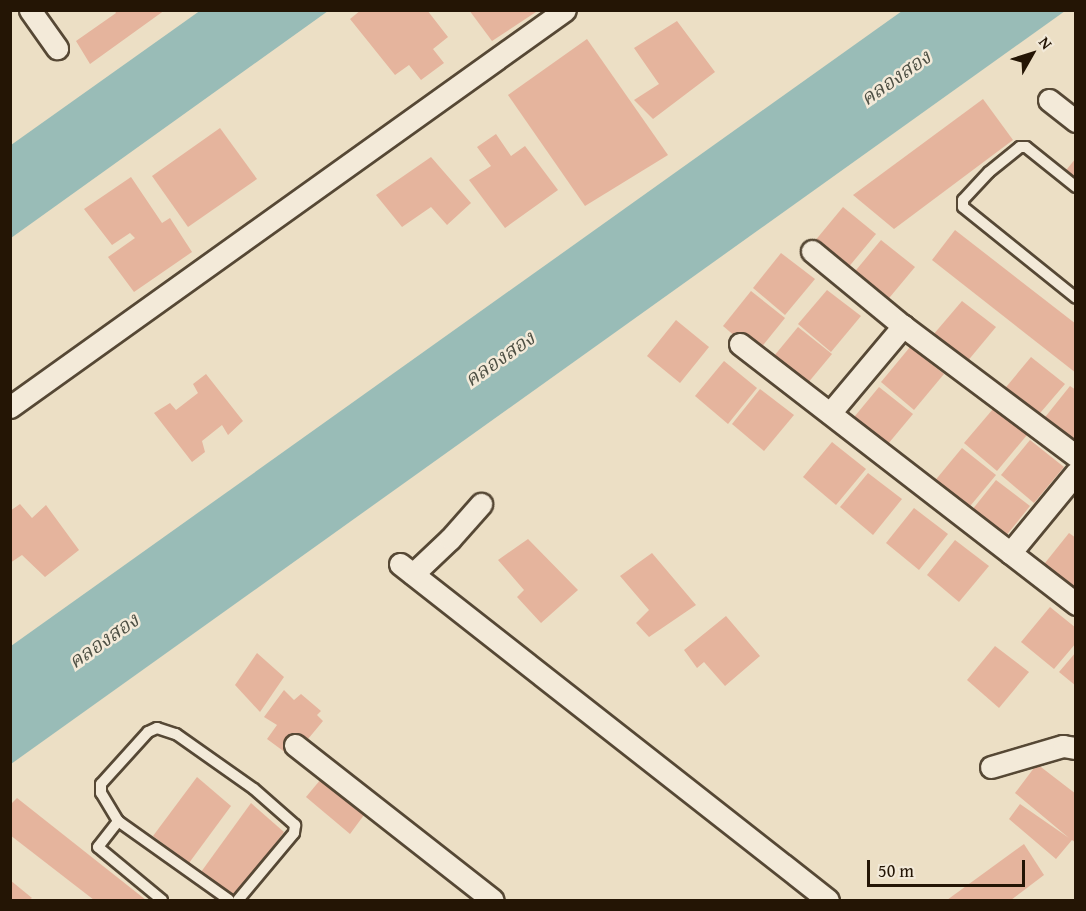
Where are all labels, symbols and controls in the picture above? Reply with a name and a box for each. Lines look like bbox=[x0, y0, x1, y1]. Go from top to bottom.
north arrow bbox=[1002, 24, 1062, 84]
text: N bbox=[1033, 31, 1059, 54]
water label: คลองสอง bbox=[855, 44, 935, 110]
water label: คลองสอง bbox=[459, 325, 539, 391]
water label: คลองสอง bbox=[63, 607, 143, 673]
scale bar bbox=[870, 848, 1028, 886]
text: 50 m bbox=[878, 857, 914, 884]

